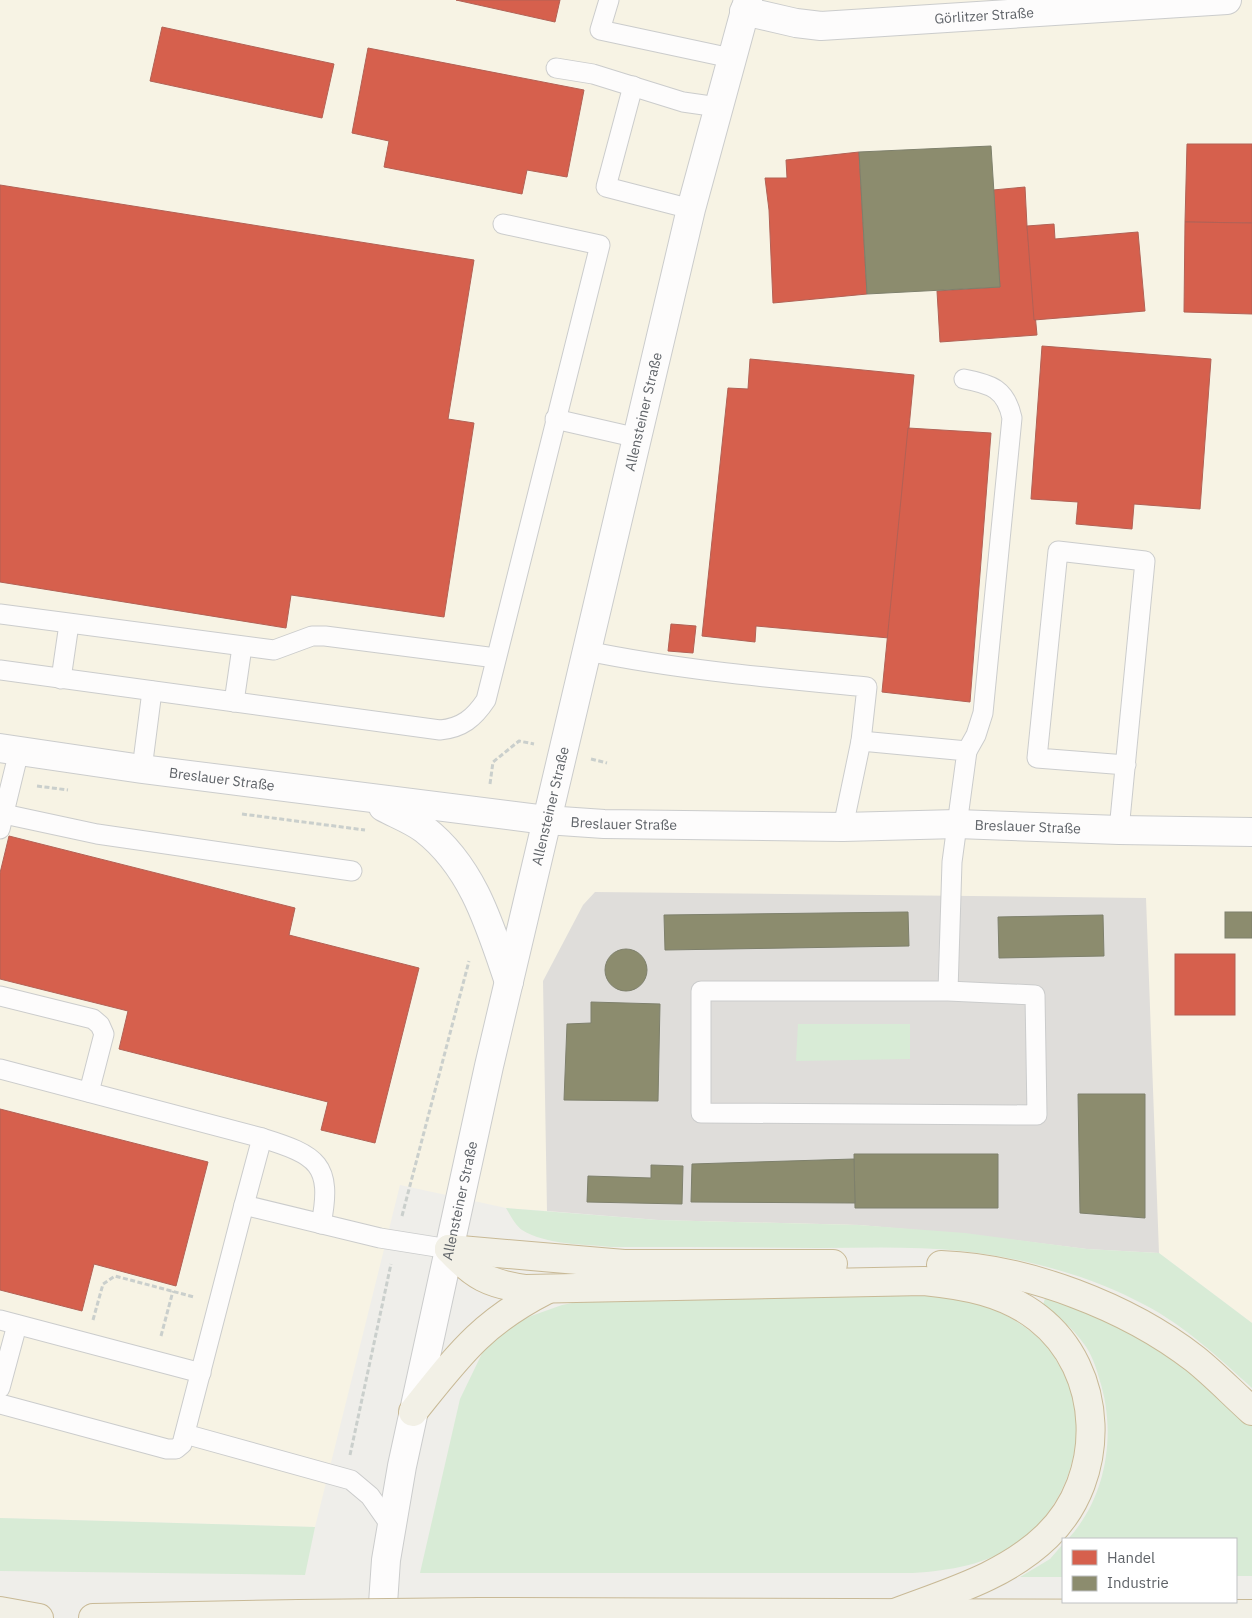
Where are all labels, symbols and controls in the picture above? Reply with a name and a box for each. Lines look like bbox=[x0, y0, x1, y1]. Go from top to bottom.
street label: Görlitzer Straße bbox=[934, 3, 1035, 28]
street label: Allensteiner Straße bbox=[621, 350, 666, 473]
street label: Allensteiner Straße bbox=[528, 745, 573, 867]
street label: Breslauer Straße bbox=[168, 763, 276, 795]
street label: Breslauer Straße bbox=[570, 813, 678, 834]
street label: Breslauer Straße bbox=[974, 816, 1082, 838]
street label: Allensteiner Straße bbox=[438, 1139, 481, 1262]
legend bbox=[1062, 1538, 1237, 1603]
text: Handel bbox=[1107, 1548, 1155, 1567]
text: Industrie bbox=[1107, 1573, 1169, 1592]

